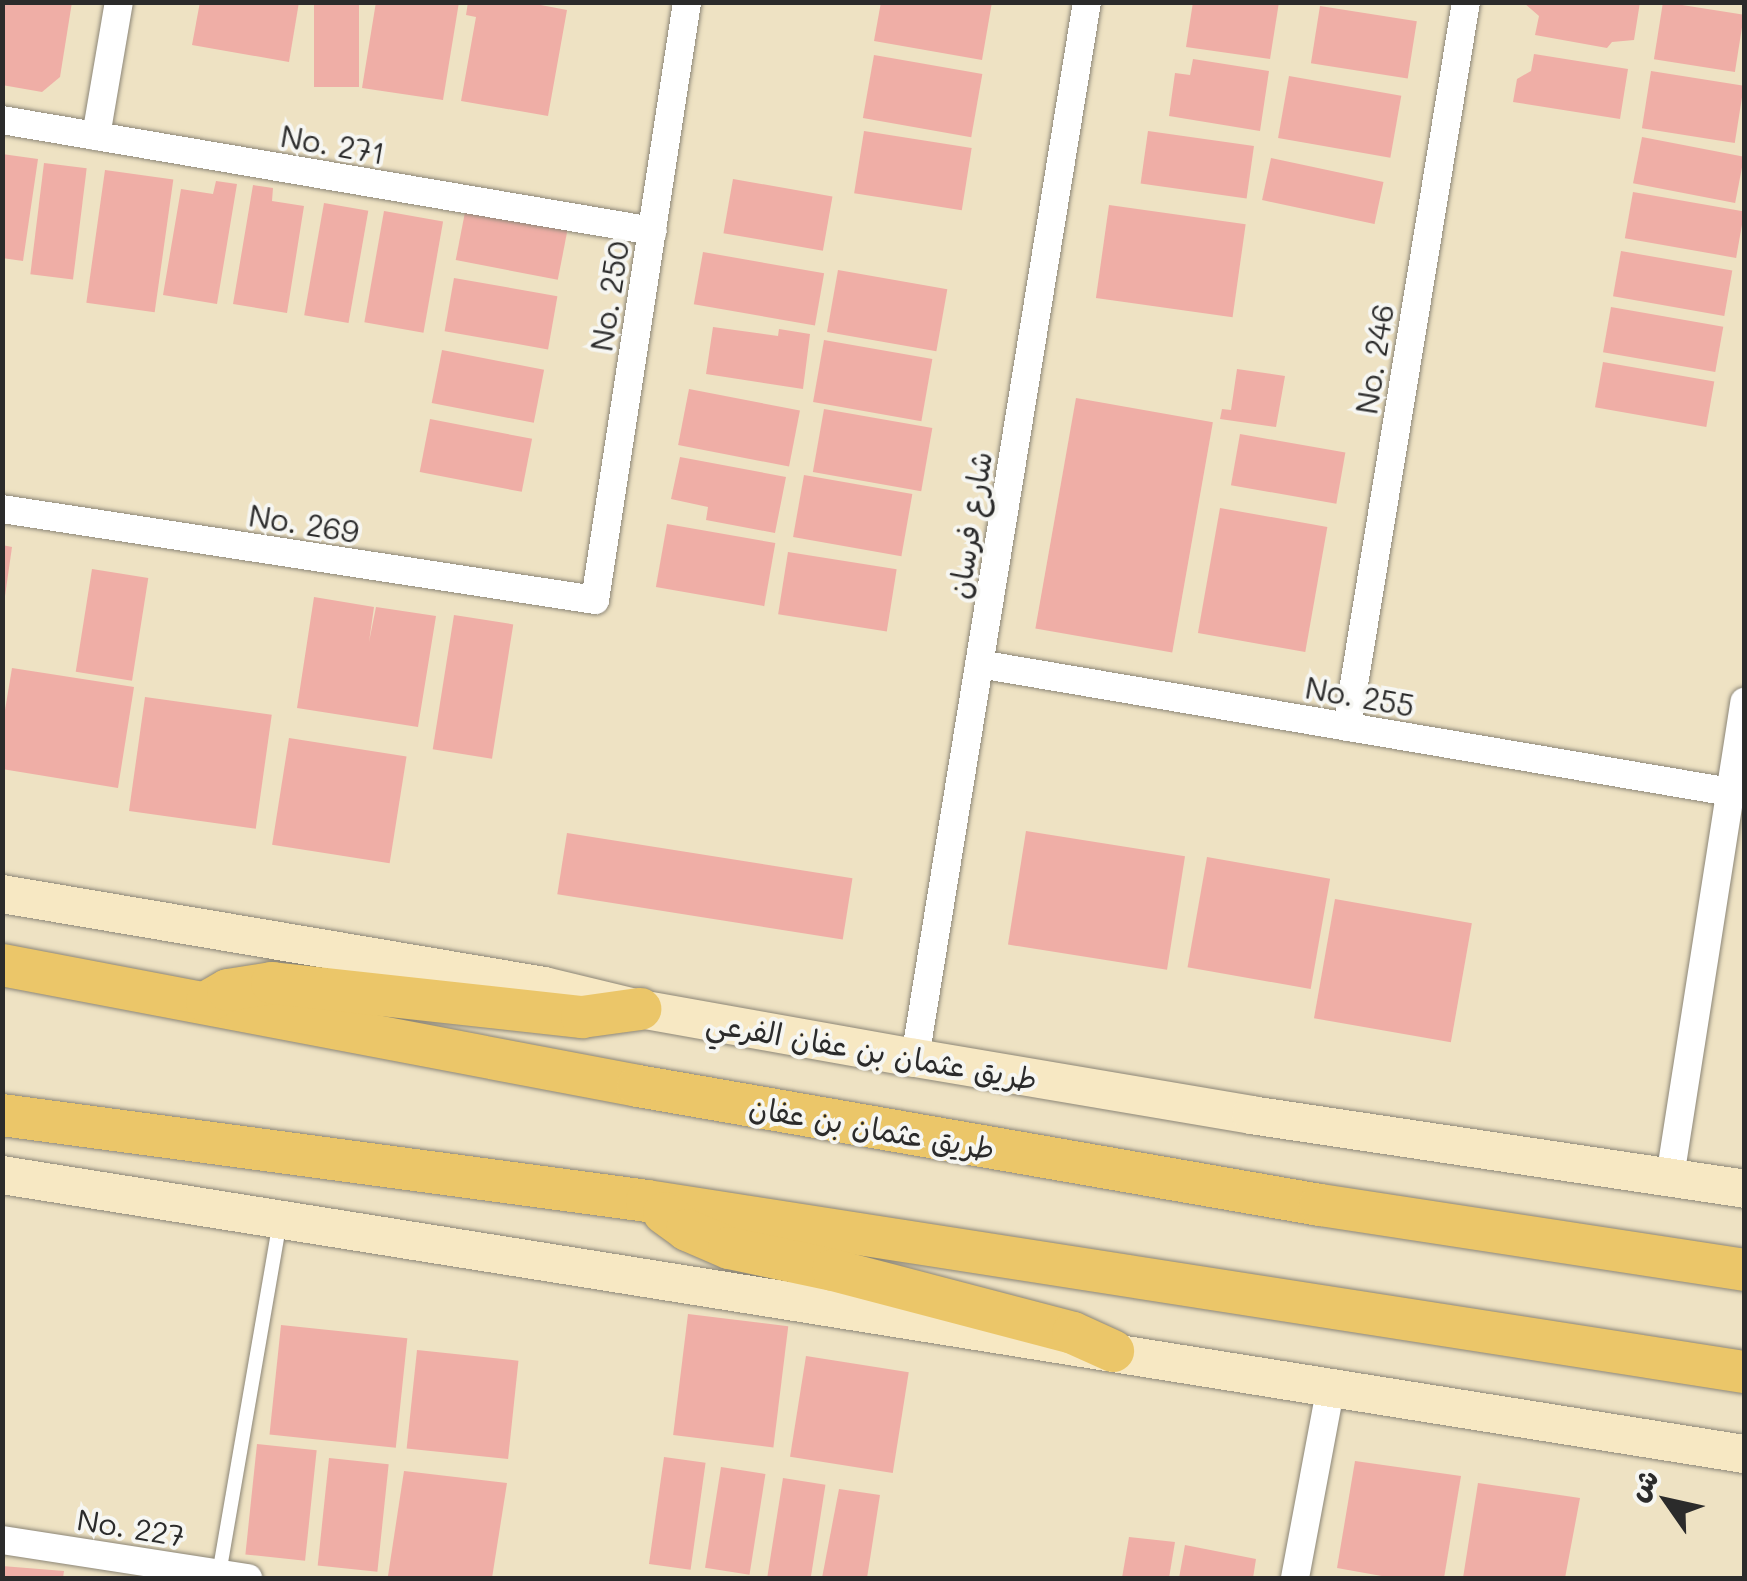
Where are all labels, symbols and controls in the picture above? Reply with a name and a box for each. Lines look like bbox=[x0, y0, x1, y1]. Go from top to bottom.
street label: No. 271 bbox=[278, 117, 388, 171]
street label: No. 250 bbox=[583, 238, 635, 354]
street label: No. 246 bbox=[1348, 301, 1400, 417]
street label: شارع فرسان bbox=[940, 449, 998, 601]
street label: No. 269 bbox=[246, 497, 362, 549]
street label: No. 255 bbox=[1303, 669, 1417, 723]
street label: طريق عثمان بن عفان الفرعي bbox=[704, 1003, 1040, 1097]
street label: طريق عثمان بن عفان bbox=[746, 1088, 998, 1166]
north arrow bbox=[1617, 1451, 1717, 1551]
text: ش bbox=[1619, 1461, 1666, 1507]
street label: No. 227 bbox=[75, 1501, 187, 1553]

